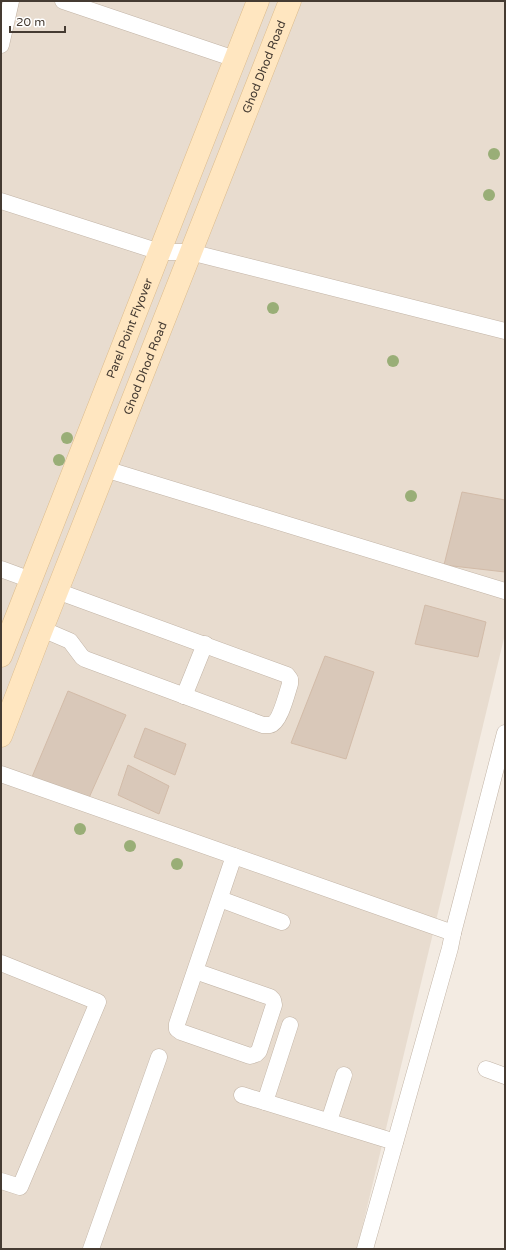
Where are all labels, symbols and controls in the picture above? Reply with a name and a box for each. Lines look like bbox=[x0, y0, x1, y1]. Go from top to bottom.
scale bar bbox=[10, 8, 65, 34]
text: 20 m bbox=[16, 15, 45, 29]
street label: Ghod Dhod Road bbox=[239, 18, 289, 115]
street label: Parel Point Flyover bbox=[104, 276, 156, 380]
street label: Ghod Dhod Road bbox=[120, 320, 170, 417]

